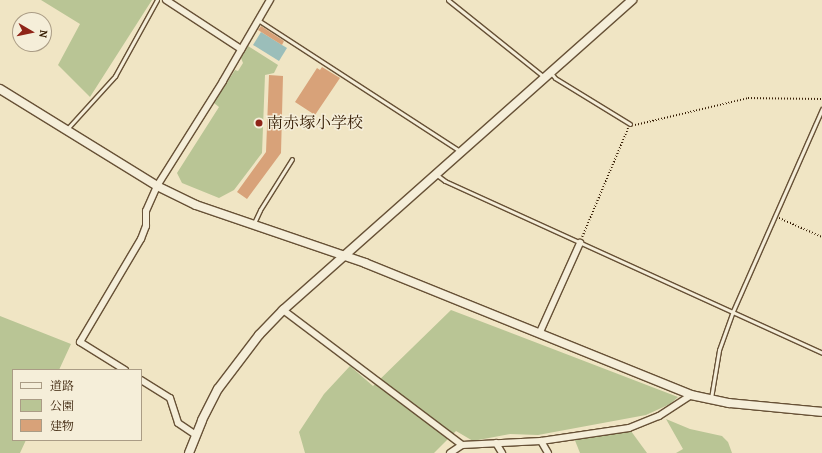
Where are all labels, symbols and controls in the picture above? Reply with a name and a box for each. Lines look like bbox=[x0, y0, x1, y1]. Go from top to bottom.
north arrow bbox=[12, 12, 52, 52]
text: N bbox=[35, 29, 51, 39]
place label: 南赤塚小学校 bbox=[267, 113, 363, 133]
marker: 南赤塚小学校 bbox=[254, 118, 264, 128]
legend bbox=[12, 369, 142, 441]
text: 道路 bbox=[50, 378, 74, 394]
text: 公園 bbox=[50, 398, 74, 414]
text: 建物 bbox=[50, 418, 74, 434]

